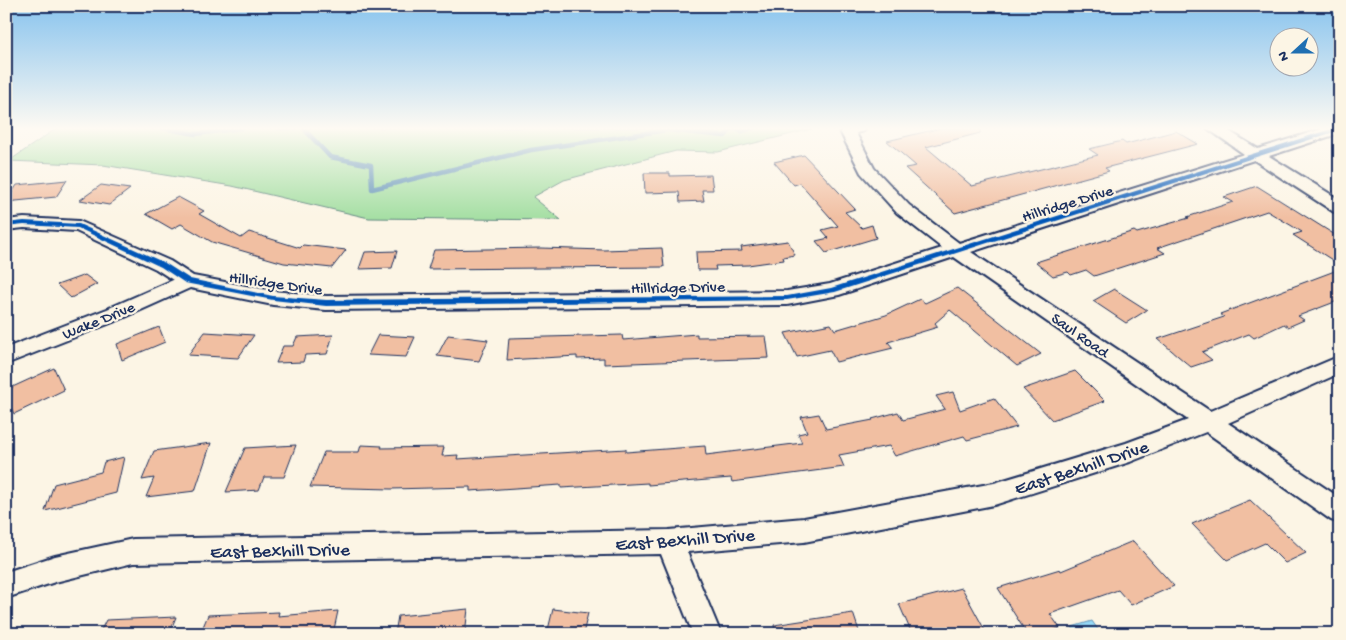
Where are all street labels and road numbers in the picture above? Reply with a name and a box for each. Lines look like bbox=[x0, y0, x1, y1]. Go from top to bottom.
street label: Hillridge Drive bbox=[1020, 182, 1117, 228]
street label: Hillridge Drive bbox=[228, 270, 324, 302]
street label: Hillridge Drive bbox=[631, 279, 726, 300]
street label: Wake Drive bbox=[60, 299, 139, 345]
street label: Saul Road bbox=[1046, 310, 1113, 365]
street label: East Bexhill Drive bbox=[1012, 437, 1152, 502]
street label: East Bexhill Drive bbox=[615, 525, 756, 558]
street label: East Bexhill Drive bbox=[210, 540, 350, 565]

